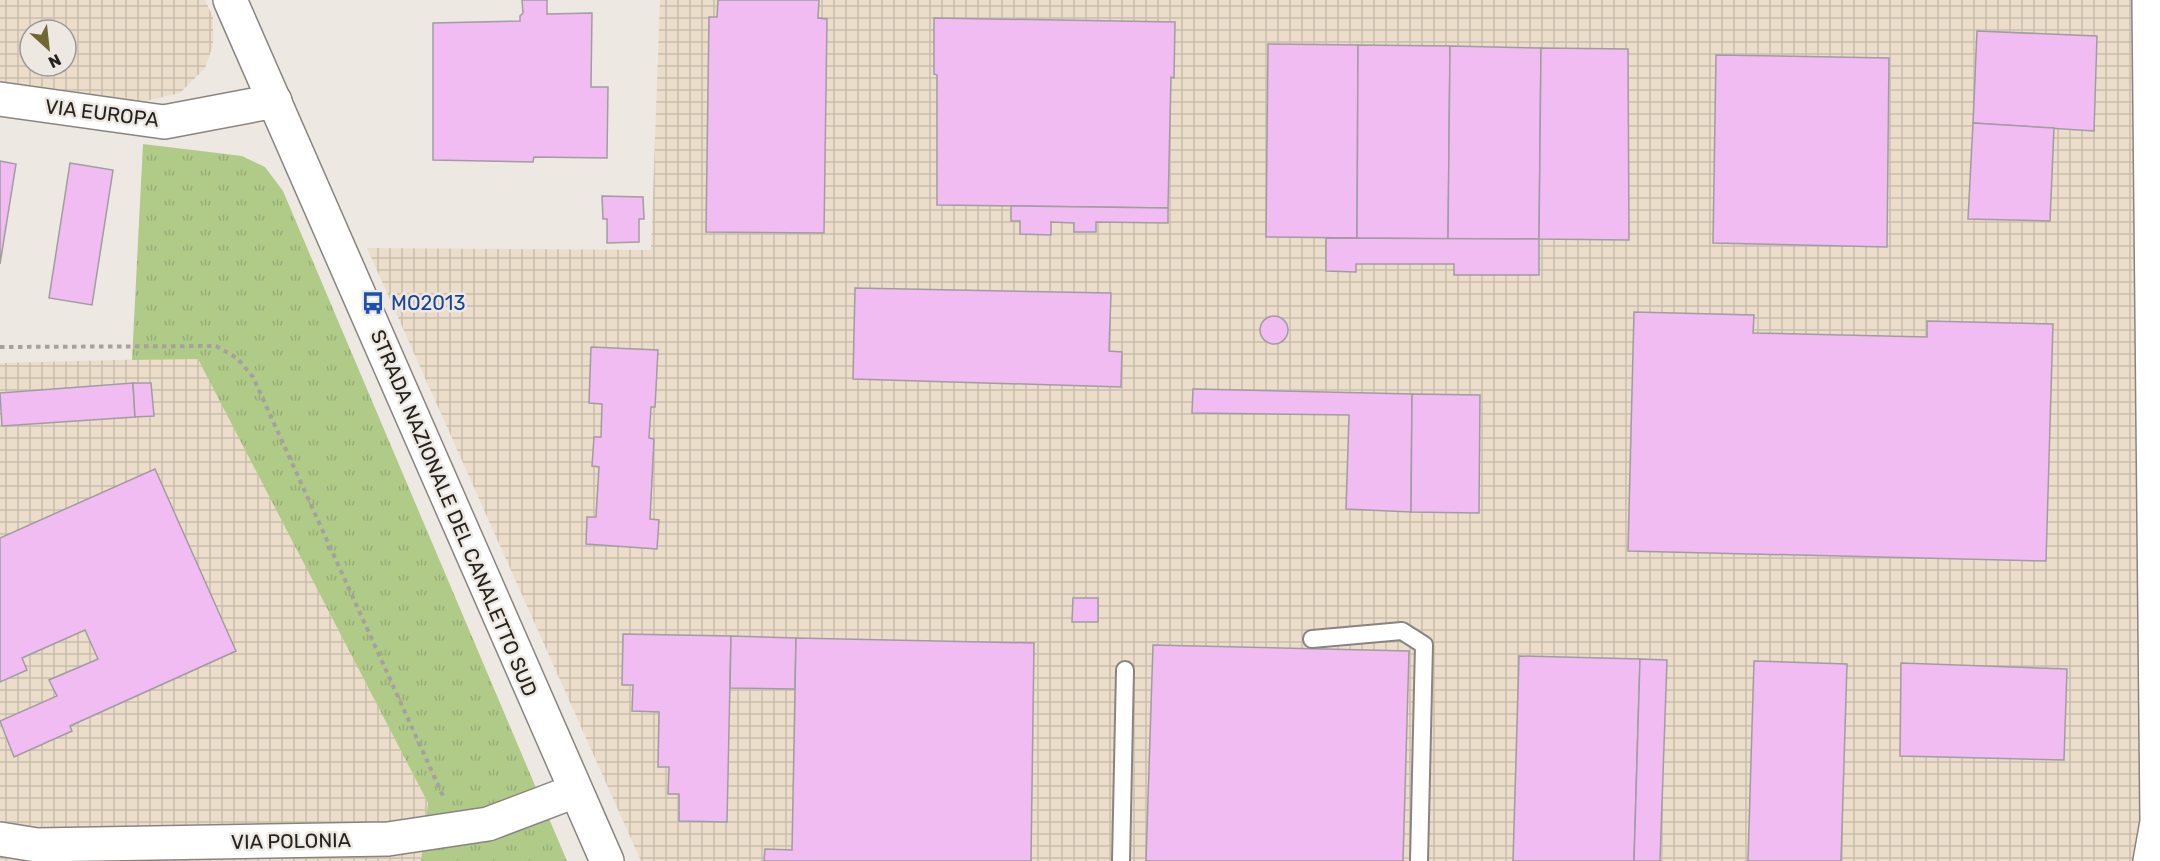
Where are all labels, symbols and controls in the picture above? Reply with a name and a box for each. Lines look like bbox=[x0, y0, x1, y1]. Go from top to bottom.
north arrow bbox=[18, 18, 78, 78]
text: N bbox=[45, 50, 64, 72]
street label: VIA EUROPA bbox=[44, 94, 160, 132]
bus stop icon: MO2013 bbox=[360, 290, 386, 316]
place label: MO2013 bbox=[391, 291, 465, 315]
street label: STRADA NAZIONALE DEL CANALETTO SUD bbox=[366, 326, 542, 700]
street label: VIA POLONIA bbox=[231, 828, 351, 854]

